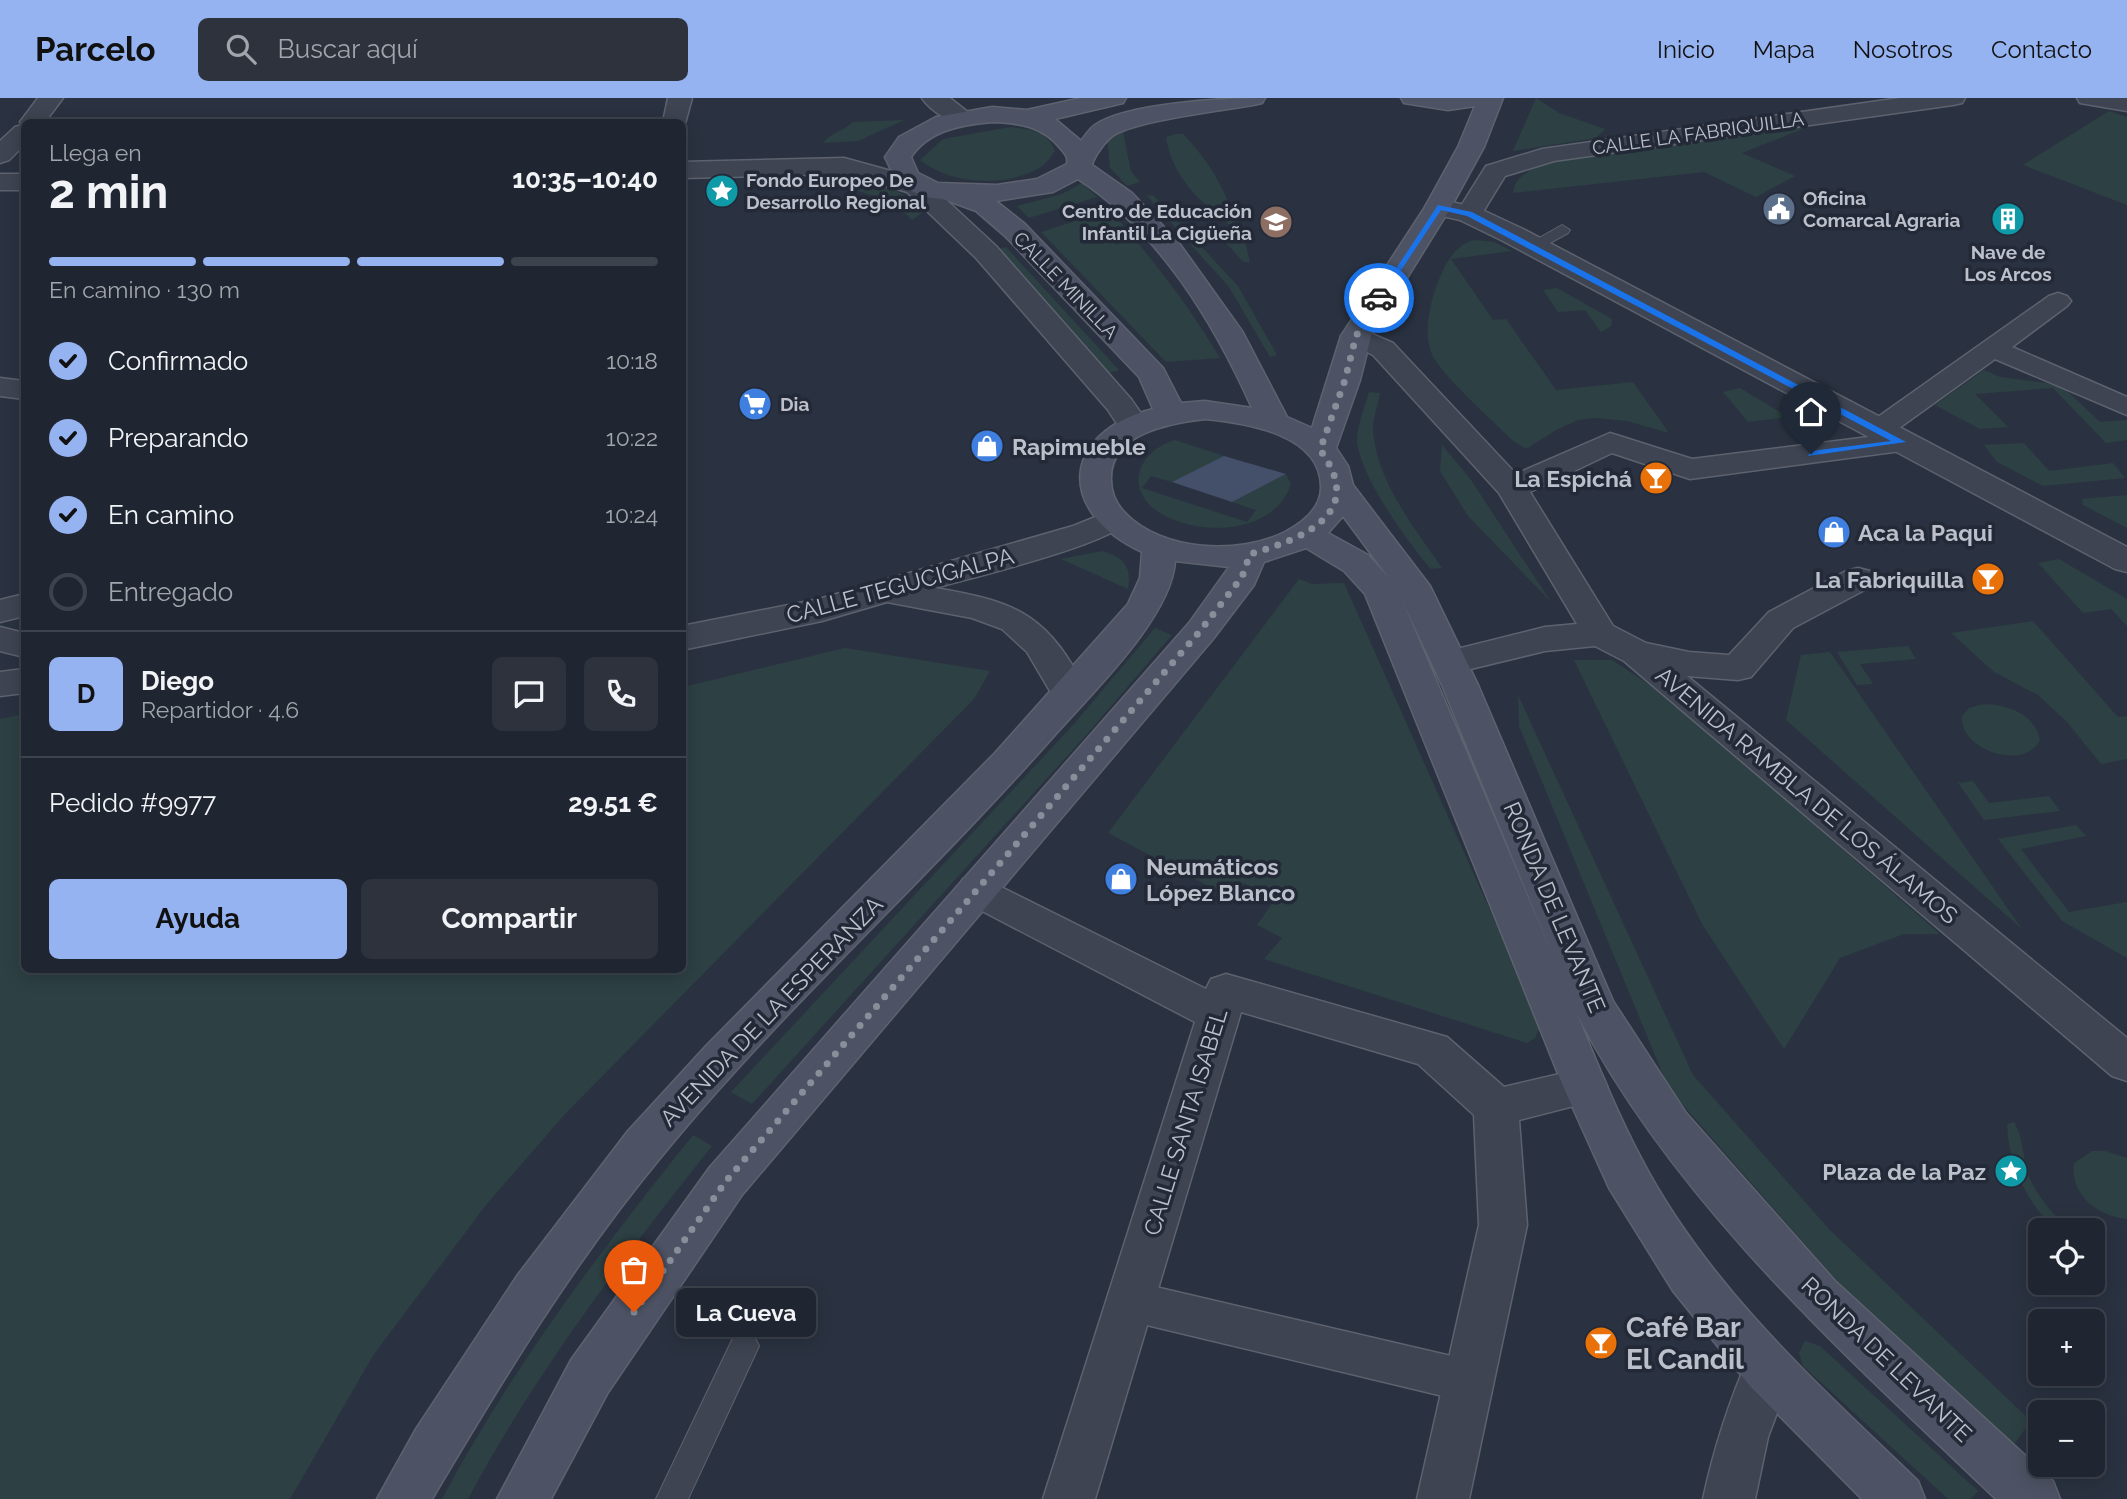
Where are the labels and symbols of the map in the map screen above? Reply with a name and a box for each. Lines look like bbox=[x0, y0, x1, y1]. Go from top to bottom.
street label: CALLE LA FABRIQUILLA bbox=[1591, 107, 1805, 159]
place label: Fondo Europeo De Desarrollo Regional bbox=[746, 169, 927, 213]
place icon: Fondo Europeo De Desarrollo Regional bbox=[703, 172, 741, 210]
place label: Oficina Comarcal Agraria bbox=[1803, 187, 1960, 231]
public building icon: Oficina Comarcal Agraria bbox=[1760, 190, 1798, 228]
place label: Centro de Educación Infantil La Cigüeña bbox=[1062, 200, 1252, 244]
building icon: Nave de Los Arcos bbox=[1989, 200, 2027, 238]
school or university icon: Centro de Educación Infantil La Cigüeña bbox=[1257, 203, 1295, 241]
street label: CALLE MINILLA bbox=[1009, 227, 1123, 343]
place label: Nave de Los Arcos bbox=[1964, 241, 2052, 285]
courier bbox=[1344, 263, 1414, 333]
pin bbox=[1781, 382, 1841, 454]
supermarket icon: Dia bbox=[736, 385, 774, 423]
place label: Dia bbox=[780, 393, 809, 415]
shop icon: Rapimueble bbox=[968, 427, 1006, 465]
place label: Rapimueble bbox=[1012, 433, 1146, 460]
bar icon: La Espichá bbox=[1637, 459, 1675, 497]
place label: La Espichá bbox=[1514, 465, 1632, 492]
shop icon: Aca la Paqui bbox=[1815, 513, 1853, 551]
place label: Aca la Paqui bbox=[1858, 519, 1993, 546]
street label: CALLE TEGUCIGALPA bbox=[783, 542, 1017, 628]
bar icon: La Fabriquilla bbox=[1969, 560, 2007, 598]
place label: La Fabriquilla bbox=[1815, 566, 1964, 593]
street label: AVENIDA RAMBLA DE LOS ÁLAMOS bbox=[1651, 661, 1963, 929]
street label: RONDA DE LEVANTE bbox=[1498, 798, 1612, 1016]
place label: Neumáticos López Blanco bbox=[1146, 853, 1295, 906]
shop icon: Neumáticos López Blanco bbox=[1102, 860, 1140, 898]
street label: AVENIDA DE LA ESPERANZA bbox=[654, 890, 888, 1131]
street label: CALLE SANTA ISABEL bbox=[1138, 1005, 1233, 1239]
place icon: Plaza de la Paz bbox=[1992, 1152, 2030, 1190]
place label: Plaza de la Paz bbox=[1822, 1158, 1986, 1185]
pin bbox=[604, 1240, 664, 1312]
street label: RONDA DE LEVANTE bbox=[1796, 1271, 1978, 1447]
callout: La Cueva bbox=[676, 1288, 816, 1336]
place label: Café Bar El Candil bbox=[1626, 1311, 1744, 1376]
bar icon: Café Bar El Candil bbox=[1582, 1324, 1620, 1362]

